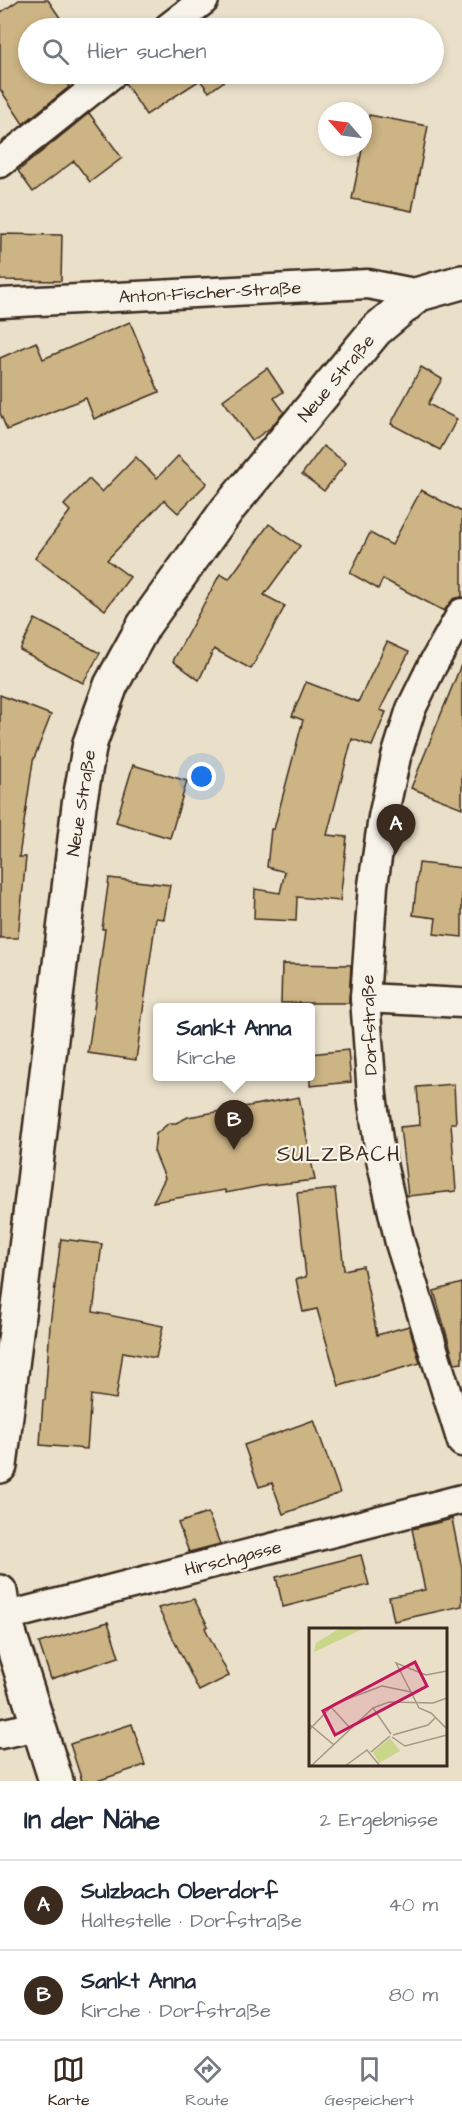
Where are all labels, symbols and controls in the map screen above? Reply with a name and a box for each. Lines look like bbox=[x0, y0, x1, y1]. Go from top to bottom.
search box bbox=[18, 18, 444, 84]
icon: search bbox=[39, 35, 72, 68]
text: Hier suchen bbox=[87, 36, 206, 67]
north arrow bbox=[318, 102, 372, 156]
street label: Anton-Fischer-Straße bbox=[118, 275, 302, 310]
street label: Neue Straße bbox=[292, 329, 381, 428]
street label: Neue Straße bbox=[61, 748, 102, 858]
your location bbox=[187, 762, 216, 791]
pin: A bbox=[376, 804, 416, 854]
street label: Dorfstraße bbox=[355, 974, 384, 1076]
popup bbox=[153, 1003, 315, 1081]
text: Sankt Anna bbox=[177, 1013, 291, 1044]
text: Kirche bbox=[177, 1044, 236, 1072]
pin: B bbox=[214, 1100, 254, 1150]
district label: SULZBACH bbox=[277, 1140, 401, 1169]
street label: Hirschgasse bbox=[182, 1534, 285, 1584]
inset map bbox=[309, 1628, 447, 1766]
text: In der Nähe bbox=[24, 1802, 160, 1838]
text: 2 Ergebnisse bbox=[319, 1806, 438, 1834]
text: Sulzbach Oberdorf bbox=[81, 1876, 278, 1907]
text: A bbox=[37, 1891, 50, 1919]
text: 40 m bbox=[388, 1891, 438, 1919]
text: Haltestelle · Dorfstraße bbox=[81, 1907, 302, 1935]
text: Sankt Anna bbox=[81, 1966, 196, 1997]
text: B bbox=[36, 1981, 51, 2009]
text: 80 m bbox=[389, 1981, 438, 2009]
text: Kirche · Dorfstraße bbox=[81, 1997, 271, 2025]
tab: Karte bbox=[48, 2053, 90, 2111]
tab: Route bbox=[185, 2053, 229, 2111]
tab: Gespeichert bbox=[324, 2053, 414, 2111]

